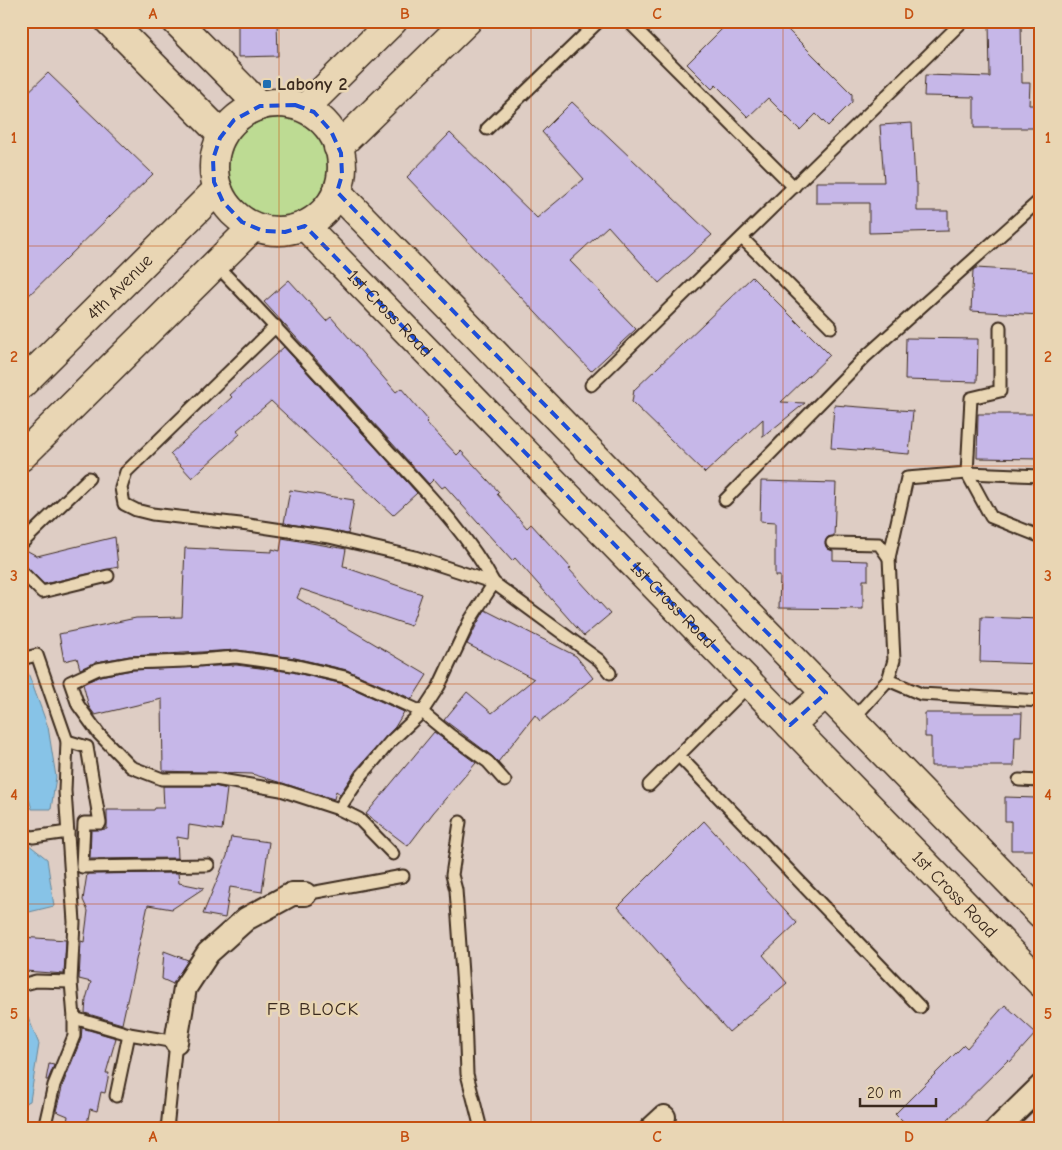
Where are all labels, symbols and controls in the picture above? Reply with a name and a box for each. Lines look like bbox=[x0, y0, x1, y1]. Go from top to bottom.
text: A bbox=[149, 5, 158, 23]
text: B bbox=[400, 5, 410, 23]
text: C bbox=[652, 5, 662, 23]
text: D bbox=[904, 5, 914, 23]
place label: Labony 2 bbox=[277, 74, 348, 95]
marker: Labony 2 bbox=[261, 78, 273, 90]
text: 1 bbox=[11, 129, 17, 147]
text: 1 bbox=[1045, 129, 1051, 147]
street label: 4th Avenue bbox=[83, 250, 157, 325]
street label: 1st Cross Road bbox=[343, 266, 437, 362]
text: 2 bbox=[10, 348, 18, 366]
text: 2 bbox=[1044, 348, 1052, 366]
street label: 1st Cross Road bbox=[626, 557, 720, 653]
text: 3 bbox=[10, 567, 18, 585]
text: 3 bbox=[1044, 567, 1052, 585]
text: 4 bbox=[10, 786, 18, 804]
text: 4 bbox=[1044, 786, 1052, 804]
street label: 1st Cross Road bbox=[907, 847, 1001, 942]
district label: FB BLOCK bbox=[267, 998, 359, 1020]
text: 5 bbox=[10, 1005, 18, 1023]
text: 5 bbox=[1044, 1005, 1052, 1023]
scale bar bbox=[860, 1075, 936, 1107]
text: 20 m bbox=[867, 1084, 901, 1102]
text: A bbox=[149, 1128, 158, 1146]
text: B bbox=[400, 1128, 410, 1146]
text: C bbox=[652, 1128, 662, 1146]
text: D bbox=[904, 1128, 914, 1146]

